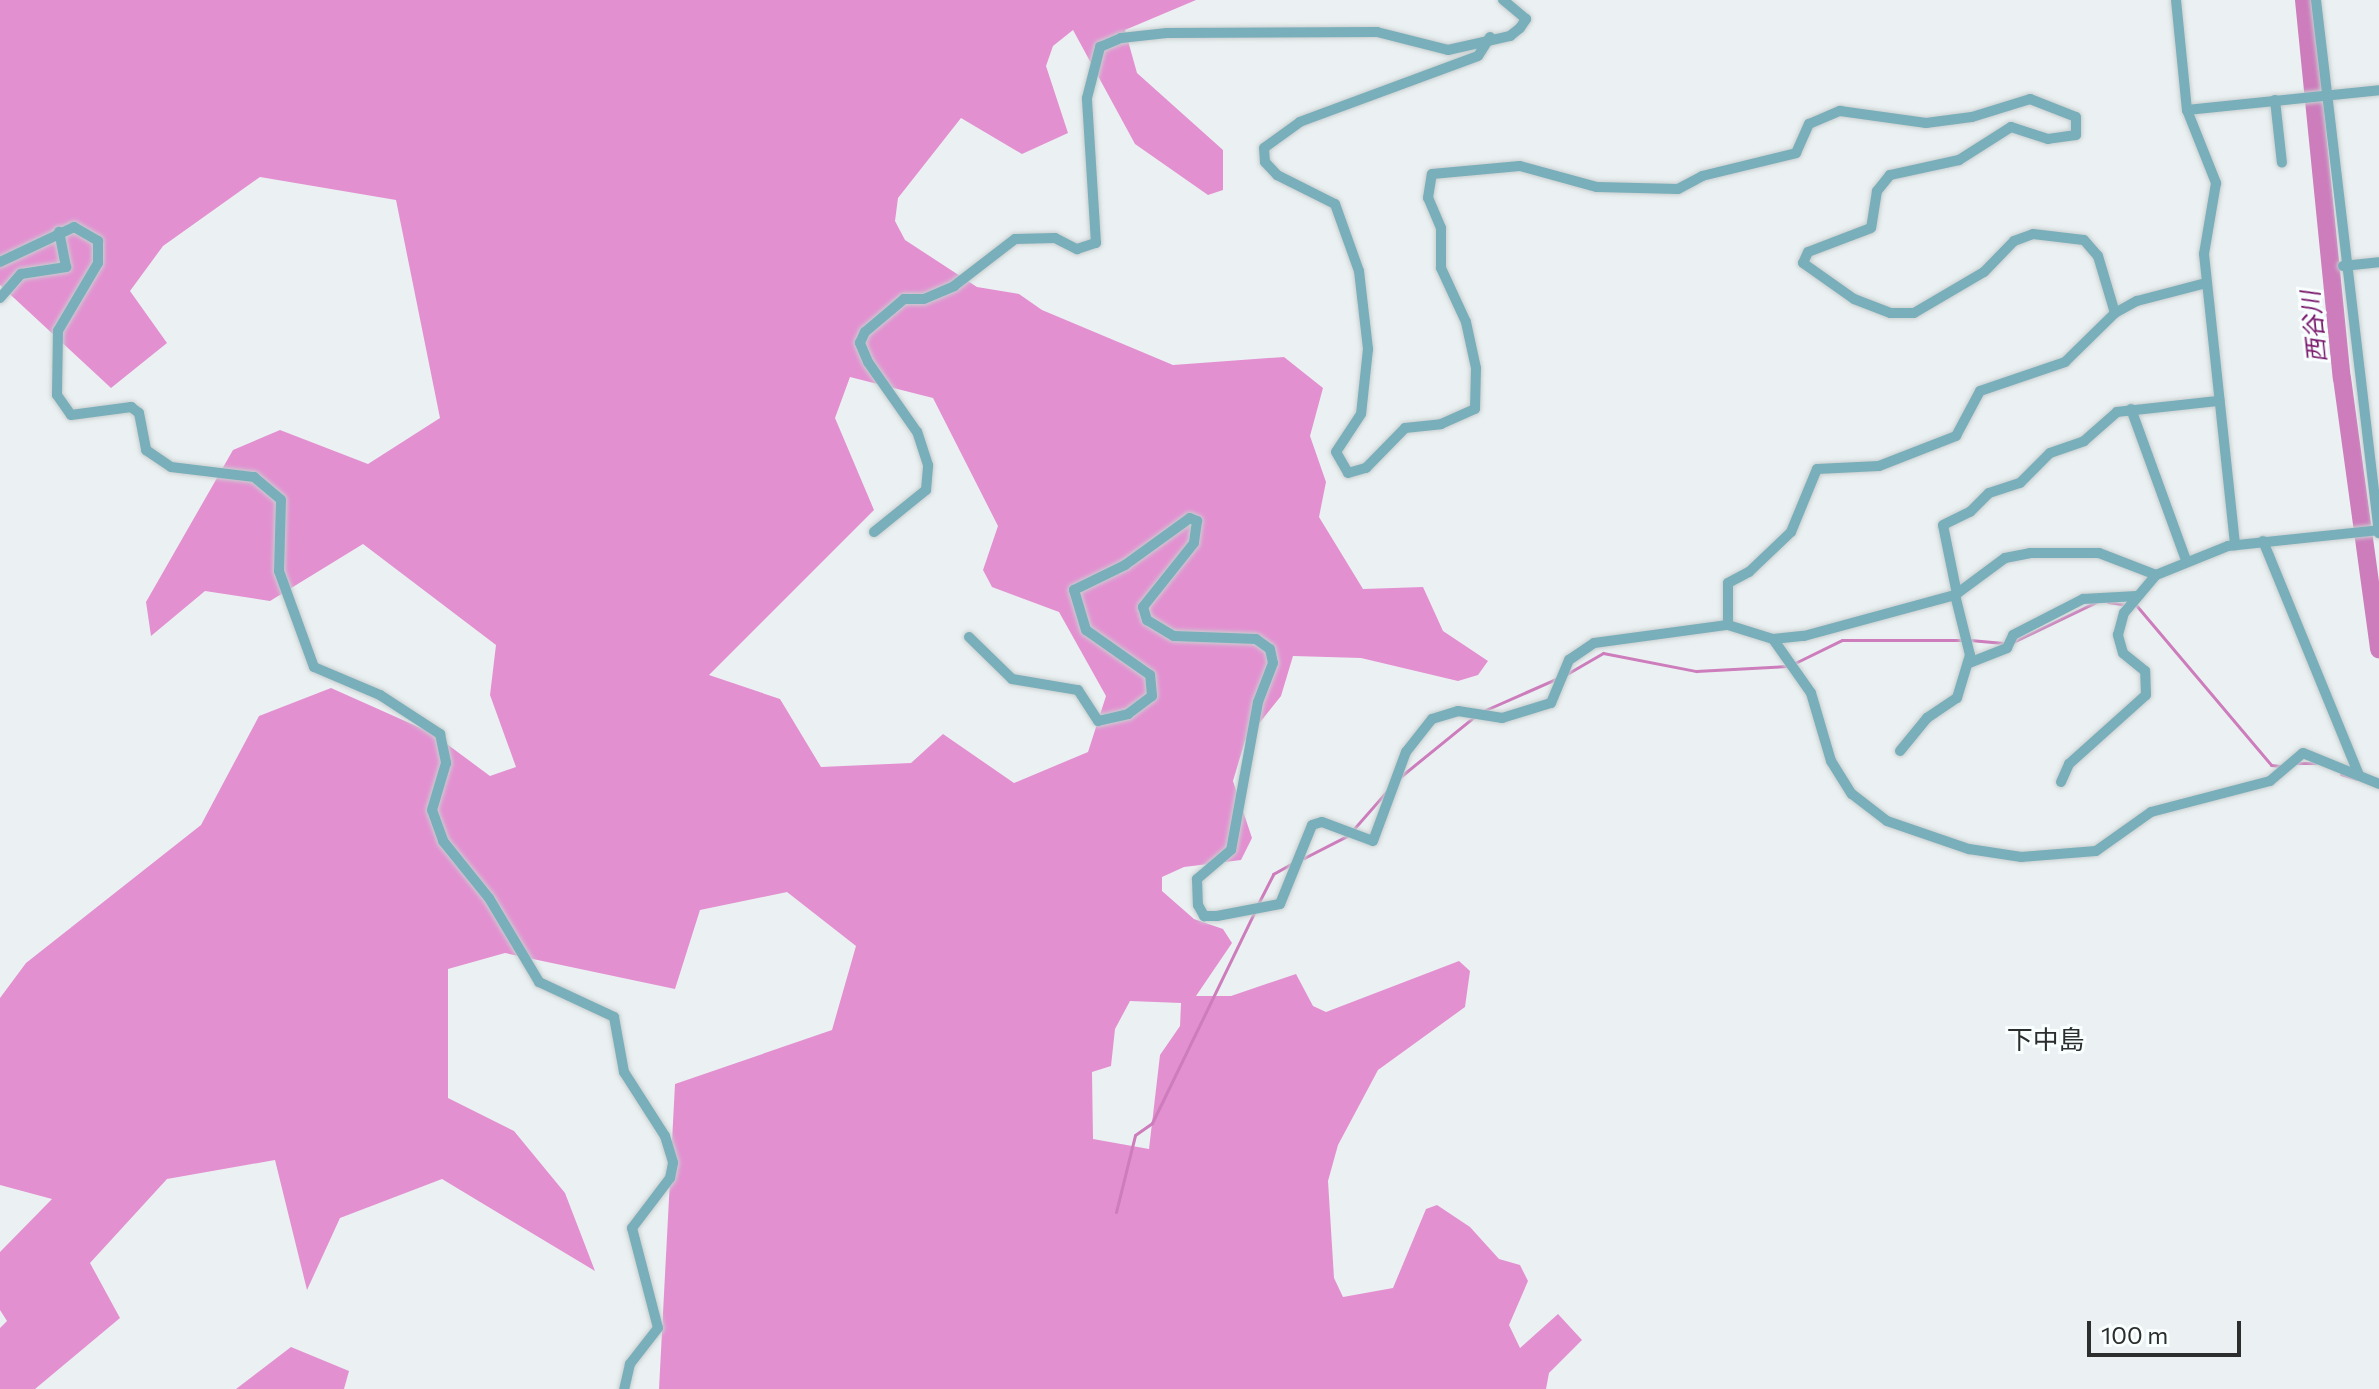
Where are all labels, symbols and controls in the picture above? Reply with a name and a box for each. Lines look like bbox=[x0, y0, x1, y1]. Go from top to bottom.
water label: 西谷川 bbox=[2295, 290, 2331, 364]
district label: 下中島 bbox=[2007, 1023, 2085, 1055]
scale bar bbox=[2091, 1305, 2245, 1355]
text: 100 m bbox=[2101, 1320, 2168, 1349]

